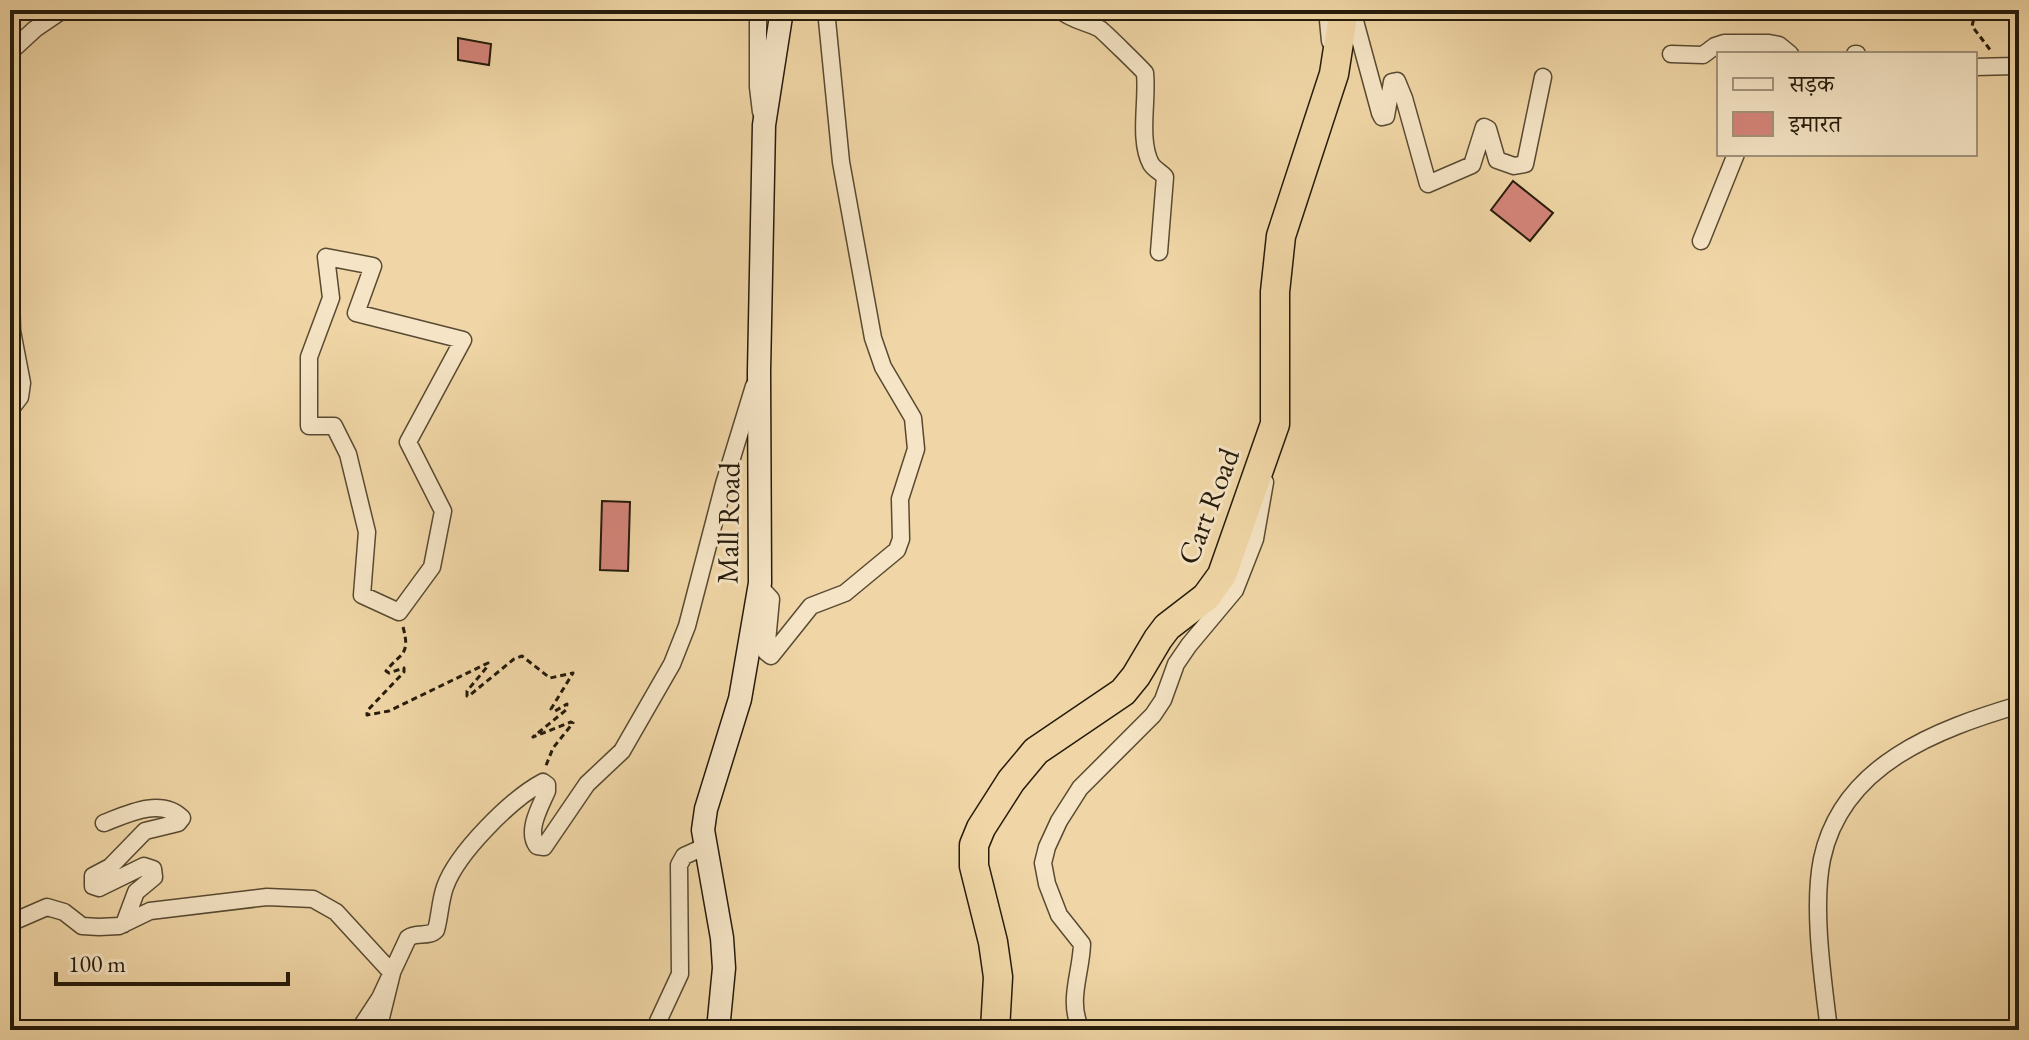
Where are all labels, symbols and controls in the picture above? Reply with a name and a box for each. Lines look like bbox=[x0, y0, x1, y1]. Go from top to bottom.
legend bbox=[1717, 52, 1977, 156]
text: सड़क bbox=[1788, 68, 1836, 99]
text: इमारत bbox=[1788, 108, 1842, 139]
street label: Cart Road bbox=[1168, 442, 1248, 570]
street label: Mall Road bbox=[707, 461, 749, 584]
scale bar bbox=[56, 936, 288, 986]
text: 100 m bbox=[68, 948, 126, 979]

